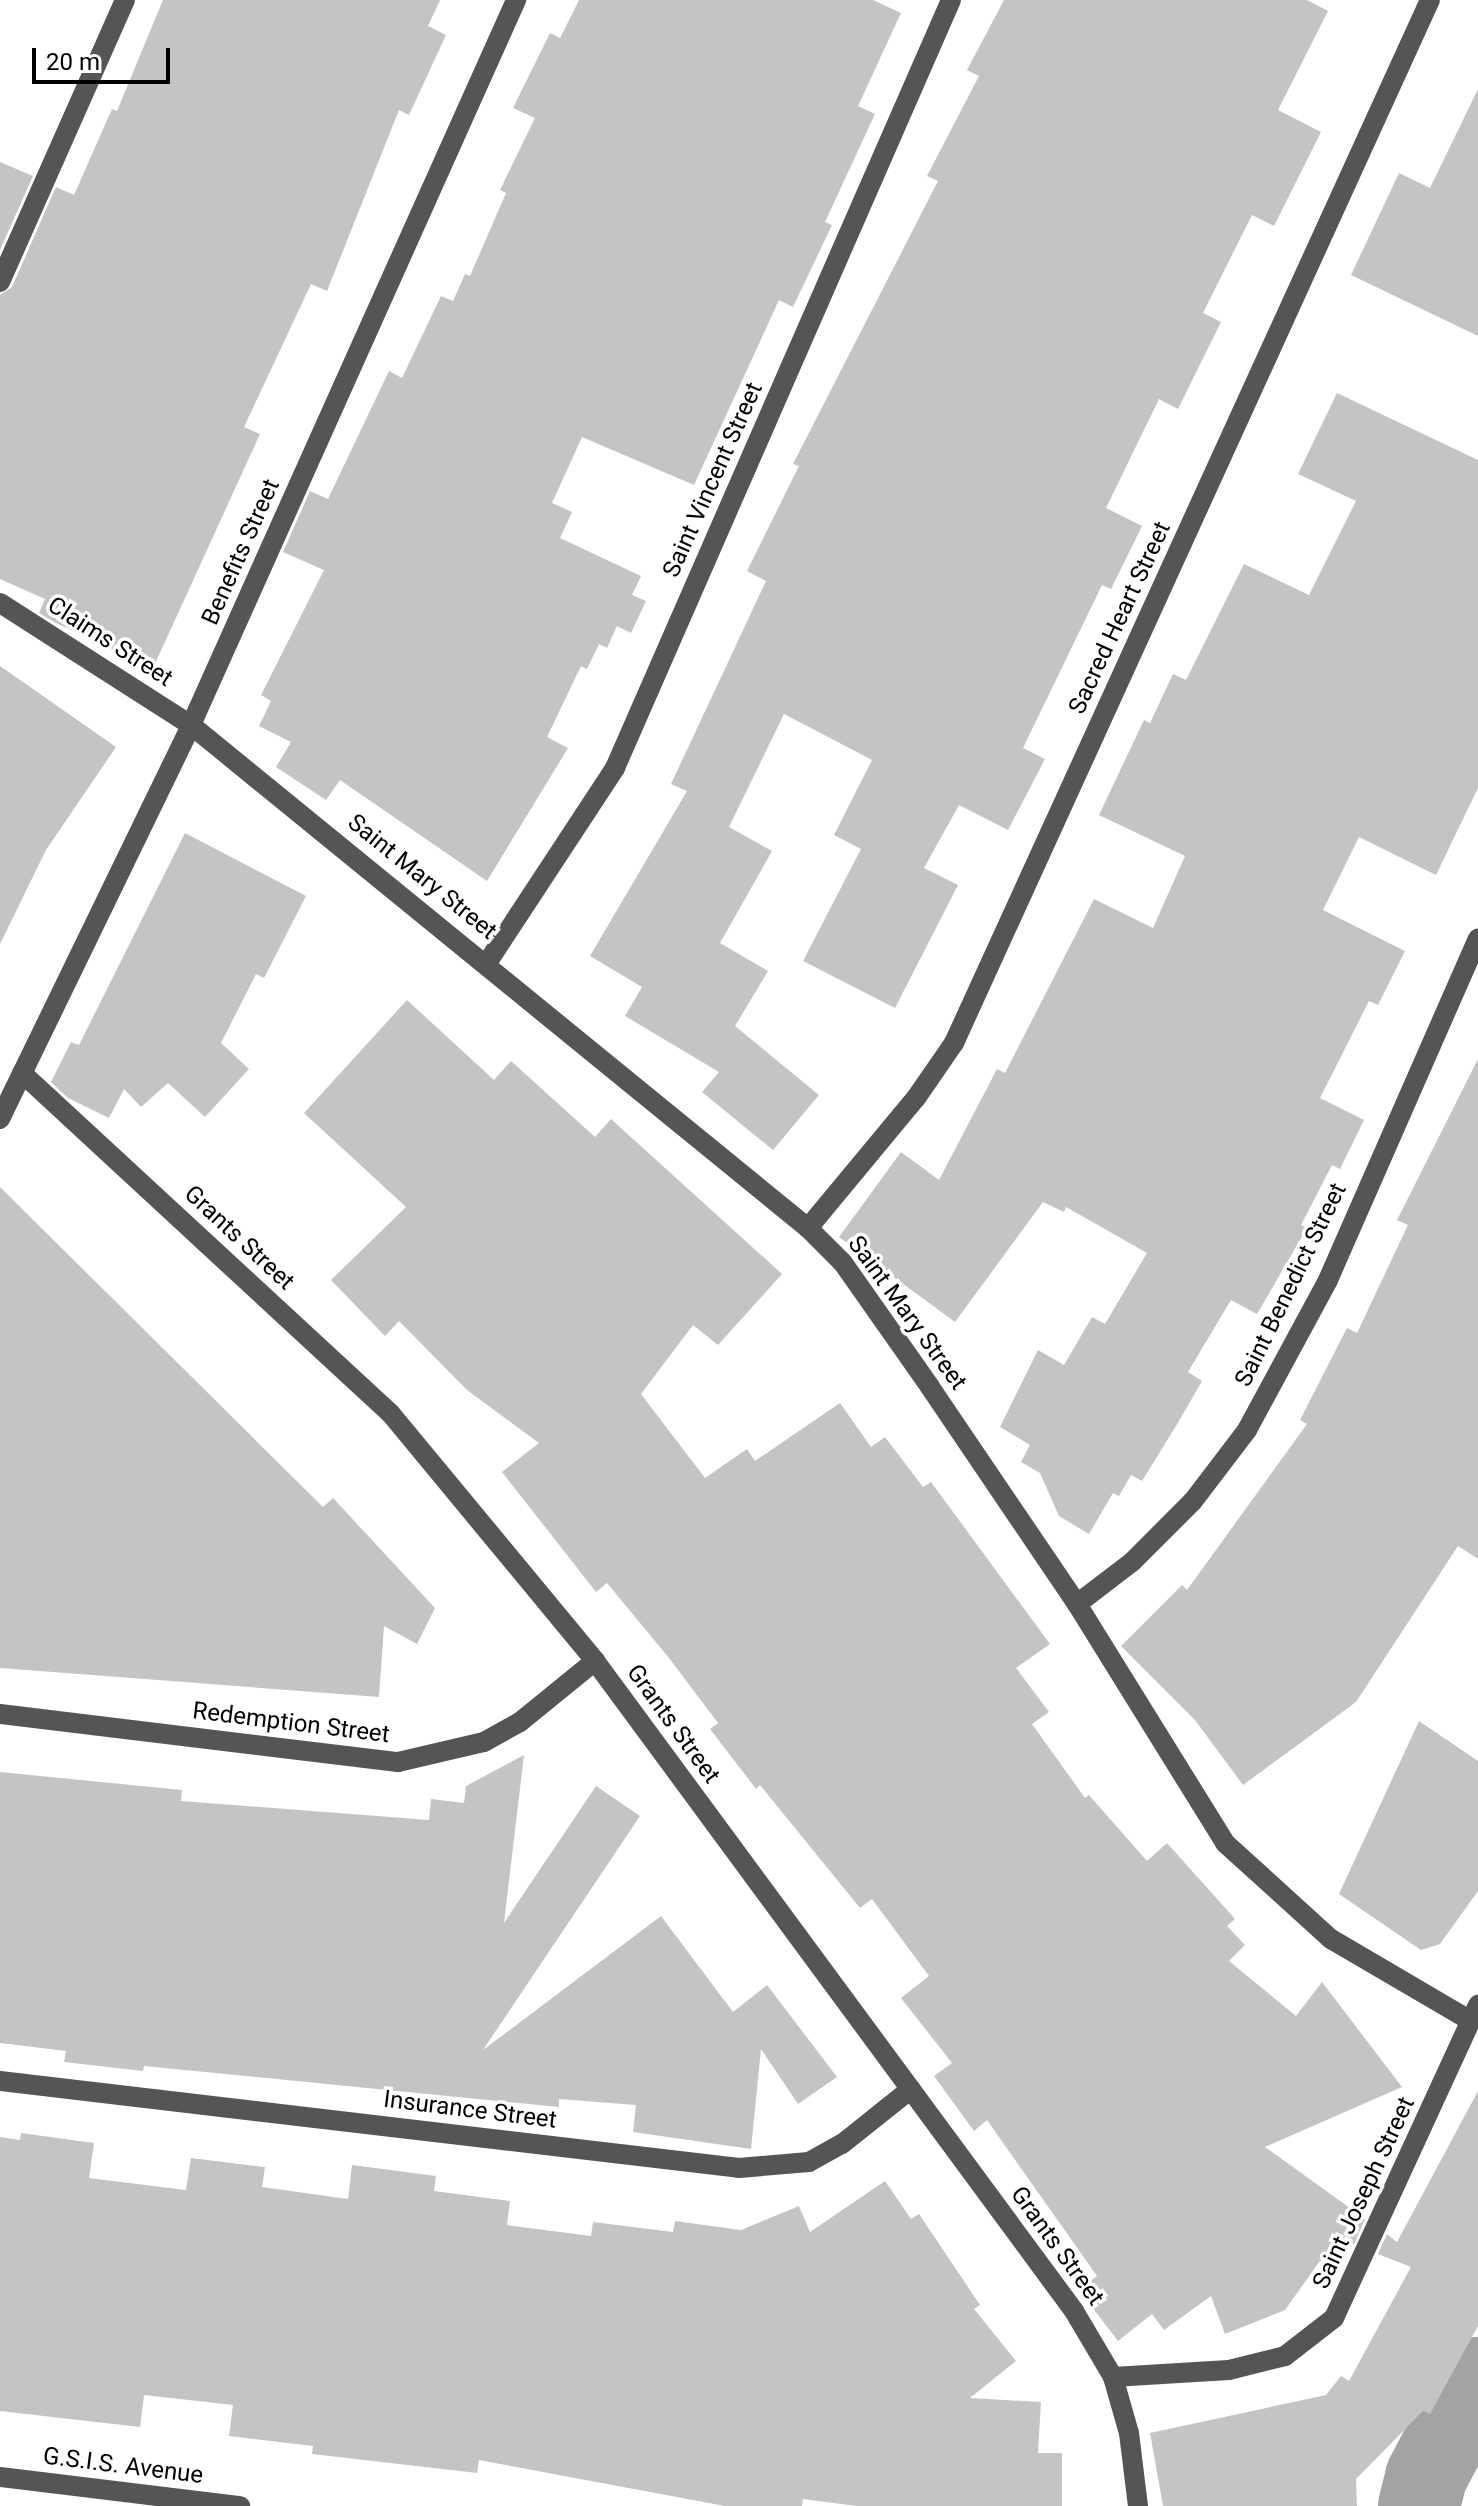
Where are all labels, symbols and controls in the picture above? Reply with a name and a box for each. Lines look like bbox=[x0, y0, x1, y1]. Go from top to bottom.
scale bar bbox=[36, 32, 174, 82]
text: 20 m bbox=[46, 48, 100, 76]
street label: Saint Vincent Street bbox=[657, 378, 769, 582]
street label: Benefits Street bbox=[196, 475, 286, 629]
street label: Sacred Heart Street bbox=[1063, 517, 1177, 719]
street label: Claims Street bbox=[42, 591, 178, 693]
street label: Saint Mary Street bbox=[342, 808, 502, 946]
street label: Saint Benedict Street bbox=[1229, 1179, 1353, 1391]
street label: Grants Street bbox=[178, 1180, 300, 1296]
street label: Saint Mary Street bbox=[842, 1230, 972, 1396]
street label: Grants Street bbox=[620, 1659, 726, 1789]
street label: Redemption Street bbox=[191, 1697, 391, 1749]
street label: Insurance Street bbox=[382, 2085, 558, 2135]
street label: Saint Joseph Street bbox=[1307, 2093, 1421, 2293]
street label: Grants Street bbox=[1004, 2181, 1110, 2311]
street label: G.S.I.S. Avenue bbox=[41, 2442, 205, 2490]

